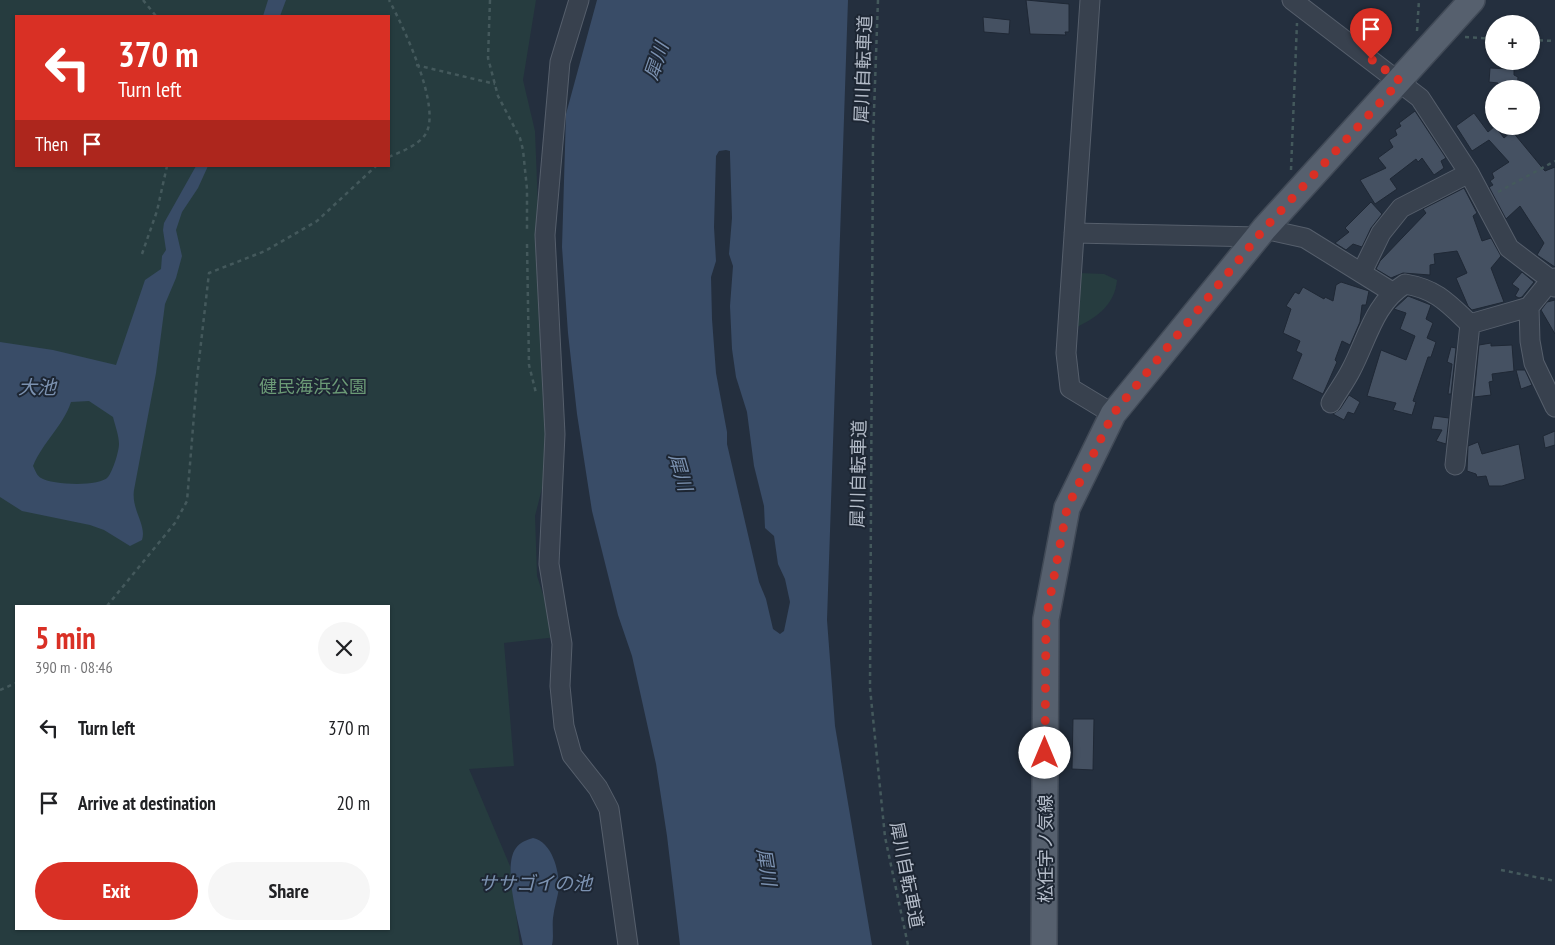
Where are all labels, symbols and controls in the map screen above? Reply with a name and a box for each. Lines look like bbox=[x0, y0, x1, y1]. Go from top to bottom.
pin bbox=[1350, 8, 1392, 59]
street label: 犀川自転車道 bbox=[850, 15, 876, 123]
icon: arrive bbox=[1357, 15, 1385, 43]
map controls bbox=[1485, 15, 1540, 135]
button: + bbox=[1485, 15, 1540, 70]
text: 370 m bbox=[118, 31, 199, 77]
icon: left bbox=[35, 35, 100, 100]
water label: 犀川 bbox=[638, 37, 674, 83]
text: Turn left bbox=[118, 75, 182, 103]
button: − bbox=[1485, 80, 1540, 135]
icon: arrive bbox=[78, 130, 106, 158]
text: Then bbox=[35, 132, 68, 156]
water label: 大池 bbox=[18, 375, 58, 399]
park label: 健民海浜公園 bbox=[259, 375, 367, 398]
street label: 犀川自転車道 bbox=[846, 420, 870, 528]
water label: 犀川 bbox=[664, 450, 698, 495]
text: 5 min bbox=[35, 618, 96, 657]
button: close bbox=[318, 622, 370, 674]
text: 390 m · 08:46 bbox=[35, 657, 113, 677]
icon: left bbox=[35, 714, 63, 742]
text: Turn left bbox=[78, 716, 135, 740]
text: 370 m bbox=[328, 716, 370, 740]
position arrow bbox=[1018, 726, 1070, 778]
icon: arrive bbox=[35, 789, 63, 817]
text: Arrive at destination bbox=[78, 791, 216, 815]
text: 20 m bbox=[337, 791, 370, 815]
street label: 松任宇ノ気線 bbox=[1034, 795, 1057, 903]
street label: 犀川自転車道 bbox=[885, 820, 929, 930]
water label: 犀川 bbox=[752, 846, 782, 890]
button: Exit bbox=[35, 862, 198, 920]
button: Share bbox=[208, 862, 370, 920]
water label: ササゴイの池 bbox=[478, 871, 594, 895]

